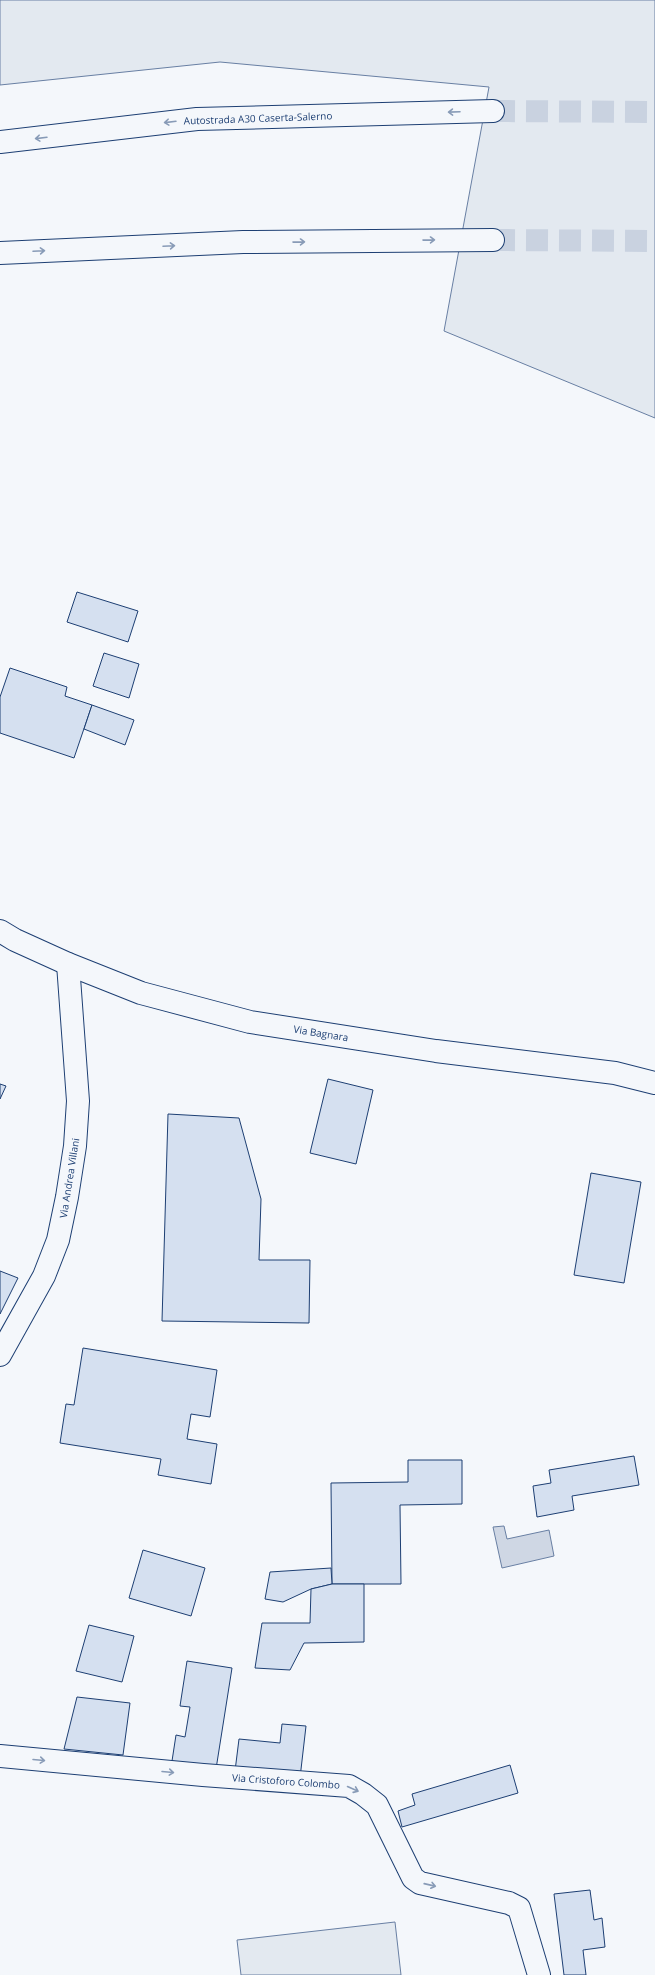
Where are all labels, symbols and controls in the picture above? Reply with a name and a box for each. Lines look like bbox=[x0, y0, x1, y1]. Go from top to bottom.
street label: Autostrada A30 Caserta-Salerno bbox=[183, 108, 333, 128]
one-way arrow bbox=[448, 108, 461, 116]
one-way arrow bbox=[164, 118, 177, 126]
one-way arrow bbox=[35, 134, 48, 141]
one-way arrow bbox=[422, 236, 435, 244]
one-way arrow bbox=[292, 238, 305, 246]
one-way arrow bbox=[162, 242, 175, 249]
one-way arrow bbox=[32, 248, 45, 255]
street label: Via Bagnara bbox=[293, 1022, 349, 1044]
street label: Via Andrea Villani bbox=[56, 1137, 82, 1219]
one-way arrow bbox=[32, 1756, 45, 1763]
one-way arrow bbox=[161, 1768, 174, 1776]
street label: Via Cristoforo Colombo bbox=[232, 1770, 340, 1792]
one-way arrow bbox=[347, 1786, 359, 1793]
one-way arrow bbox=[424, 1882, 437, 1889]

